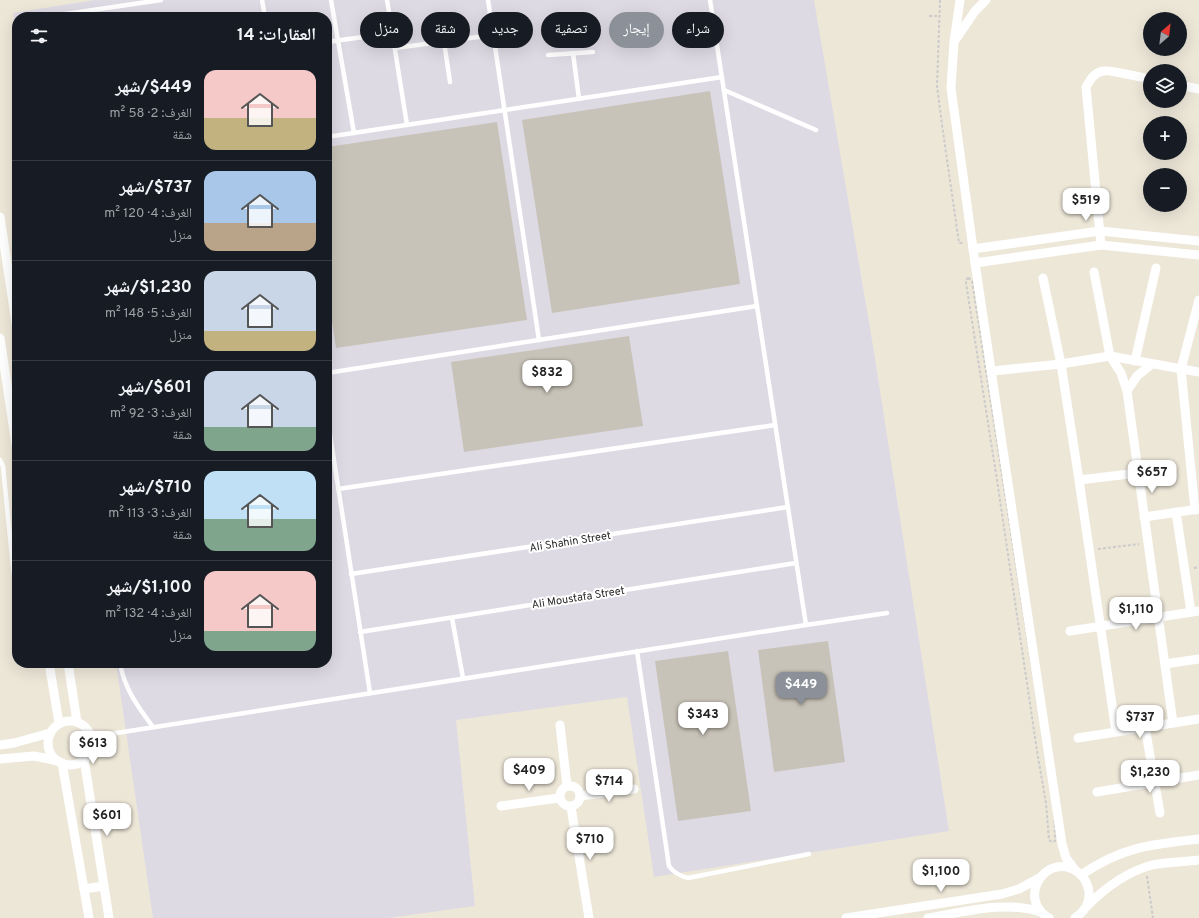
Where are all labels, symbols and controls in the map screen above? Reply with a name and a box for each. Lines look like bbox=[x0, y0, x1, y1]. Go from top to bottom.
chip: منزل bbox=[360, 12, 413, 48]
chip: شقة bbox=[421, 12, 470, 48]
chip: جديد bbox=[478, 12, 533, 48]
chip: تصفية bbox=[541, 12, 601, 48]
chip: إيجار bbox=[609, 12, 664, 48]
chip: شراء bbox=[672, 12, 724, 48]
north arrow bbox=[1143, 12, 1187, 56]
map controls bbox=[1143, 12, 1187, 212]
icon: filters bbox=[28, 25, 50, 47]
text: العقارات: 14 bbox=[237, 25, 316, 47]
button: layers bbox=[1143, 64, 1187, 108]
text: $449/شهر bbox=[115, 77, 192, 99]
icon: home bbox=[236, 86, 284, 134]
text: الغرف: 2 · 58 m² bbox=[110, 106, 192, 122]
button: + bbox=[1143, 116, 1187, 160]
text: شقة bbox=[173, 128, 192, 144]
button: − bbox=[1143, 168, 1187, 212]
text: $737/شهر bbox=[120, 177, 192, 199]
icon: home bbox=[236, 187, 284, 235]
pin: $519 bbox=[1062, 188, 1110, 222]
text: $519 bbox=[1072, 193, 1100, 209]
text: الغرف: 4 · 120 m² bbox=[104, 206, 192, 222]
text: منزل bbox=[169, 228, 192, 244]
text: $1,230/شهر bbox=[105, 277, 192, 299]
icon: home bbox=[236, 287, 284, 335]
text: الغرف: 5 · 148 m² bbox=[105, 306, 192, 322]
text: منزل bbox=[169, 328, 192, 344]
pin: $832 bbox=[523, 360, 571, 394]
text: $832 bbox=[531, 365, 563, 381]
text: $601/شهر bbox=[119, 377, 192, 399]
icon: home bbox=[236, 387, 284, 435]
text: الغرف: 3 · 92 m² bbox=[110, 406, 192, 422]
text: شقة bbox=[173, 428, 192, 444]
pin: $657 bbox=[1128, 460, 1176, 494]
text: $657 bbox=[1137, 465, 1167, 481]
text: $710/شهر bbox=[120, 477, 192, 499]
icon: home bbox=[236, 487, 284, 535]
text: الغرف: 3 · 113 m² bbox=[108, 506, 192, 522]
text: شقة bbox=[173, 528, 192, 544]
street label: Ali Shahin Street bbox=[528, 529, 612, 555]
text: $1,100/شهر bbox=[107, 577, 192, 599]
street label: Ali Moustafa Street bbox=[531, 584, 626, 612]
icon: home bbox=[236, 587, 284, 635]
pin: $1,110 bbox=[1103, 597, 1169, 631]
text: $1,110 bbox=[1118, 602, 1154, 618]
text: الغرف: 4 · 132 m² bbox=[105, 606, 192, 622]
text: منزل bbox=[169, 628, 192, 644]
pin: $449 bbox=[777, 672, 825, 706]
text: $449 bbox=[785, 677, 817, 693]
pin: $343 bbox=[679, 702, 727, 736]
pin: $737 bbox=[1116, 705, 1164, 739]
text: $343 bbox=[687, 707, 719, 723]
text: $737 bbox=[1125, 710, 1155, 726]
pin: $613 bbox=[69, 731, 117, 765]
text: $613 bbox=[79, 736, 107, 752]
pin: $409 bbox=[505, 758, 553, 792]
pin: $1,230 bbox=[1117, 760, 1183, 794]
text: $409 bbox=[513, 763, 545, 779]
text: $1,230 bbox=[1130, 765, 1170, 781]
pin: $714 bbox=[585, 769, 633, 803]
text: $714 bbox=[595, 774, 623, 790]
pin: $601 bbox=[83, 803, 131, 837]
text: $601 bbox=[92, 808, 122, 824]
pin: $710 bbox=[566, 827, 614, 861]
text: $710 bbox=[576, 832, 604, 848]
pin: $1,100 bbox=[908, 859, 974, 893]
text: $1,100 bbox=[922, 864, 960, 880]

